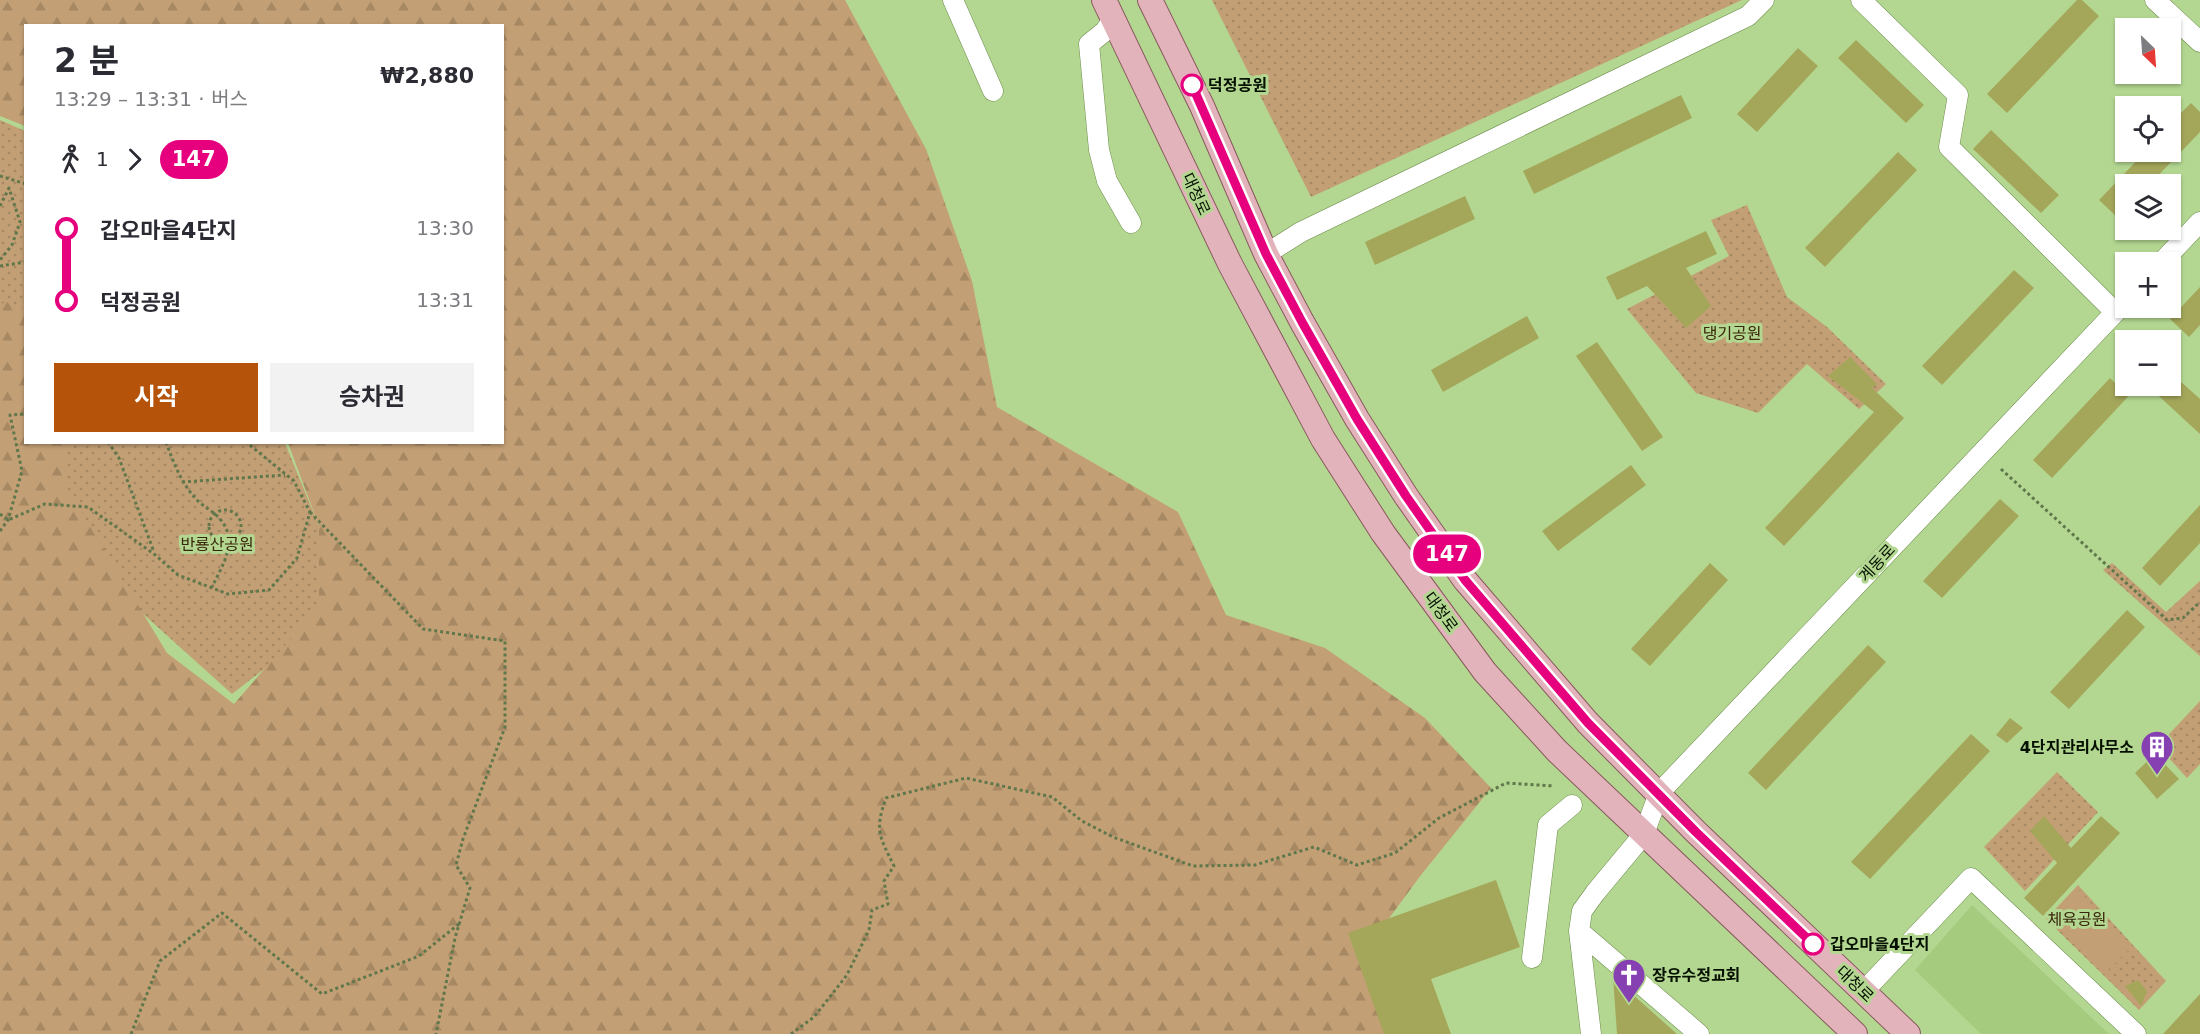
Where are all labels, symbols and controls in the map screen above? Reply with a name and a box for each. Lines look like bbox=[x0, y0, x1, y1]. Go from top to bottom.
north arrow bbox=[2115, 18, 2181, 84]
map controls bbox=[2115, 18, 2181, 396]
text: 2 분 bbox=[54, 41, 119, 80]
text: ₩2,880 bbox=[380, 63, 474, 88]
marker: 덕정공원 bbox=[1181, 74, 1203, 96]
place label: 덕정공원 bbox=[1208, 76, 1267, 95]
text: 13:29 – 13:31 · 버스 bbox=[54, 87, 248, 111]
button: locate bbox=[2115, 96, 2181, 162]
icon: walk bbox=[54, 143, 87, 176]
icon: forward bbox=[118, 143, 151, 176]
text: 1 bbox=[96, 147, 109, 171]
text: 147 bbox=[172, 147, 216, 171]
street label: 대청로 bbox=[1178, 170, 1214, 218]
button: layers bbox=[2115, 174, 2181, 240]
text: 13:30 bbox=[416, 216, 474, 240]
text: 갑오마을4단지 bbox=[100, 218, 237, 243]
button: + bbox=[2115, 252, 2181, 318]
text: 13:31 bbox=[416, 288, 474, 312]
text: 덕정공원 bbox=[100, 290, 181, 315]
park label: 댕기공원 bbox=[1703, 324, 1761, 343]
button: − bbox=[2115, 330, 2181, 396]
button: 시작 bbox=[54, 363, 258, 432]
button: 승차권 bbox=[270, 363, 474, 432]
line badge: 147 bbox=[1412, 534, 1482, 574]
park label: 반룡산공원 bbox=[180, 535, 254, 554]
street label: 계동로 bbox=[1855, 540, 1899, 586]
text: 147 bbox=[1425, 542, 1469, 566]
street label: 대청로 bbox=[1420, 589, 1462, 636]
building icon: 4단지관리사무소 bbox=[2139, 729, 2175, 776]
place label: 4단지관리사무소 bbox=[2020, 738, 2134, 757]
park label: 체육공원 bbox=[2048, 910, 2106, 929]
marker: 갑오마을4단지 bbox=[1802, 933, 1824, 955]
place label: 갑오마을4단지 bbox=[1830, 935, 1929, 954]
church icon: 장유수정교회 bbox=[1611, 957, 1647, 1004]
street label: 대청로 bbox=[1833, 962, 1878, 1006]
place label: 장유수정교회 bbox=[1652, 966, 1740, 985]

